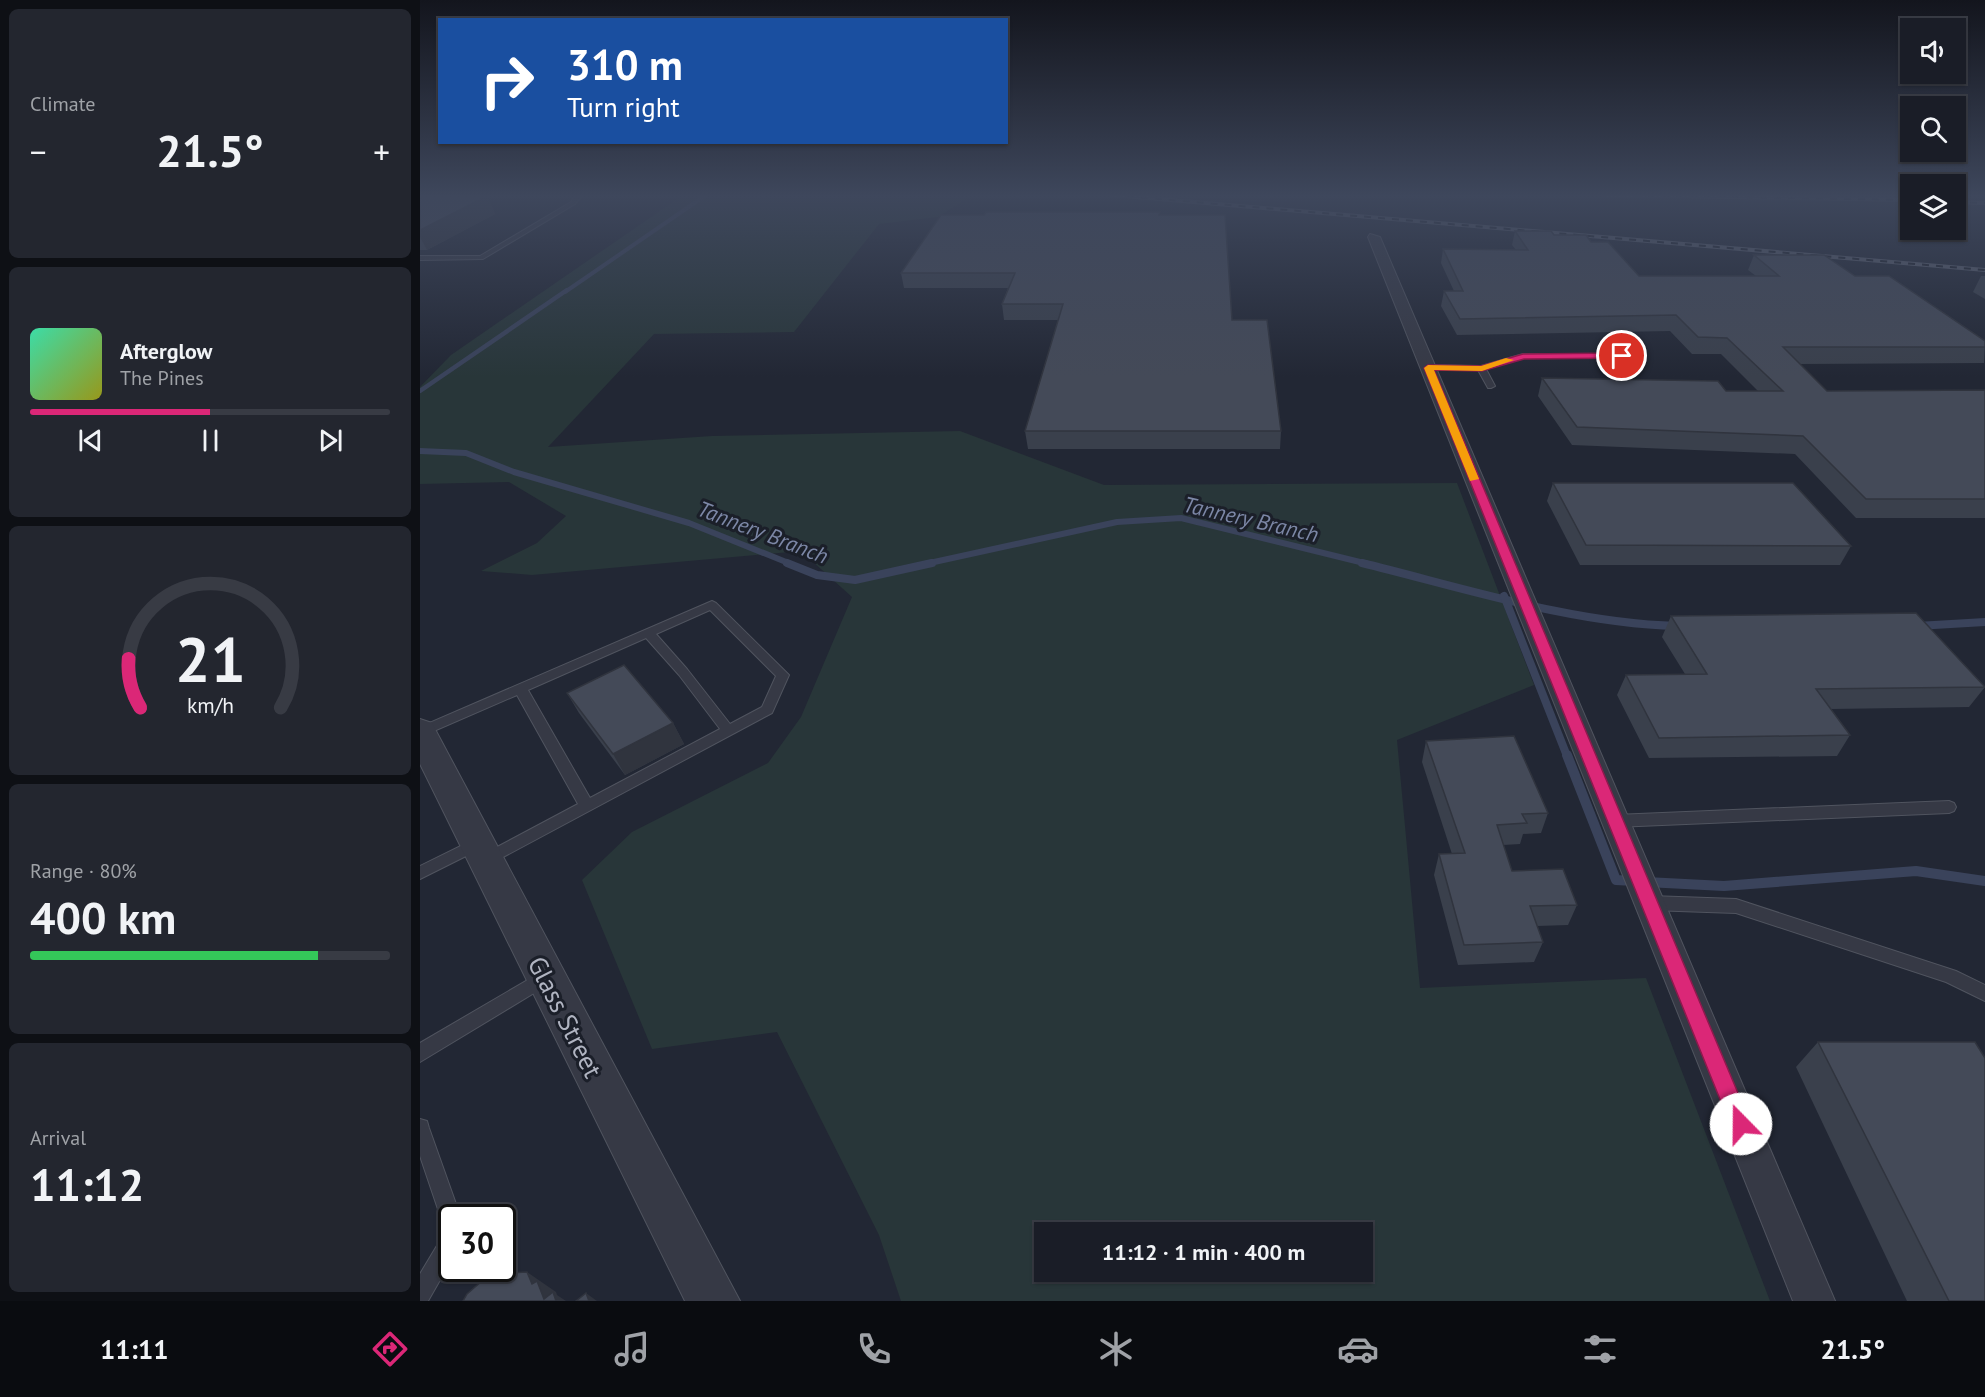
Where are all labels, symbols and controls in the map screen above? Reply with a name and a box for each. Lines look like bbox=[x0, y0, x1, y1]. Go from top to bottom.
map controls bbox=[1900, 18, 1966, 240]
button: sound bbox=[1900, 18, 1966, 84]
text: 310 m bbox=[567, 37, 683, 92]
icon: right bbox=[468, 42, 546, 120]
text: Turn right bbox=[567, 90, 680, 124]
text: Climate bbox=[30, 91, 96, 117]
button: search bbox=[1900, 96, 1966, 162]
text: 21.5° bbox=[156, 121, 264, 179]
text: − bbox=[30, 130, 47, 173]
text: + bbox=[373, 130, 390, 173]
button: layers bbox=[1900, 174, 1966, 240]
pin bbox=[1596, 330, 1647, 381]
text: Afterglow bbox=[120, 337, 212, 365]
icon: arrive bbox=[1605, 339, 1638, 372]
text: The Pines bbox=[120, 365, 204, 391]
icon: previous bbox=[74, 424, 107, 457]
icon: pause bbox=[194, 424, 227, 457]
icon: next bbox=[314, 424, 347, 457]
water label: Tannery Branch bbox=[1181, 490, 1321, 548]
water label: Tannery Branch bbox=[694, 494, 832, 570]
text: 21 bbox=[175, 618, 245, 699]
text: km/h bbox=[186, 691, 233, 719]
text: Range · 80% bbox=[30, 858, 137, 884]
text: 400 km bbox=[30, 888, 176, 946]
street label: Glass Street bbox=[521, 951, 610, 1083]
position arrow bbox=[1709, 1092, 1773, 1156]
text: Arrival bbox=[30, 1125, 86, 1151]
text: 11:12 bbox=[30, 1155, 144, 1213]
speed limit sign: 30 bbox=[438, 1204, 516, 1282]
text: 11:12 · 1 min · 400 m bbox=[1102, 1238, 1305, 1266]
icon: directions bbox=[369, 1328, 411, 1370]
icon: music bbox=[611, 1328, 653, 1370]
icon: phone bbox=[853, 1328, 895, 1370]
icon: climate bbox=[1095, 1328, 1137, 1370]
icon: car bbox=[1337, 1328, 1379, 1370]
icon: filters bbox=[1579, 1328, 1621, 1370]
text: 11:11 bbox=[100, 1332, 169, 1366]
text: 21.5° bbox=[1821, 1332, 1885, 1366]

